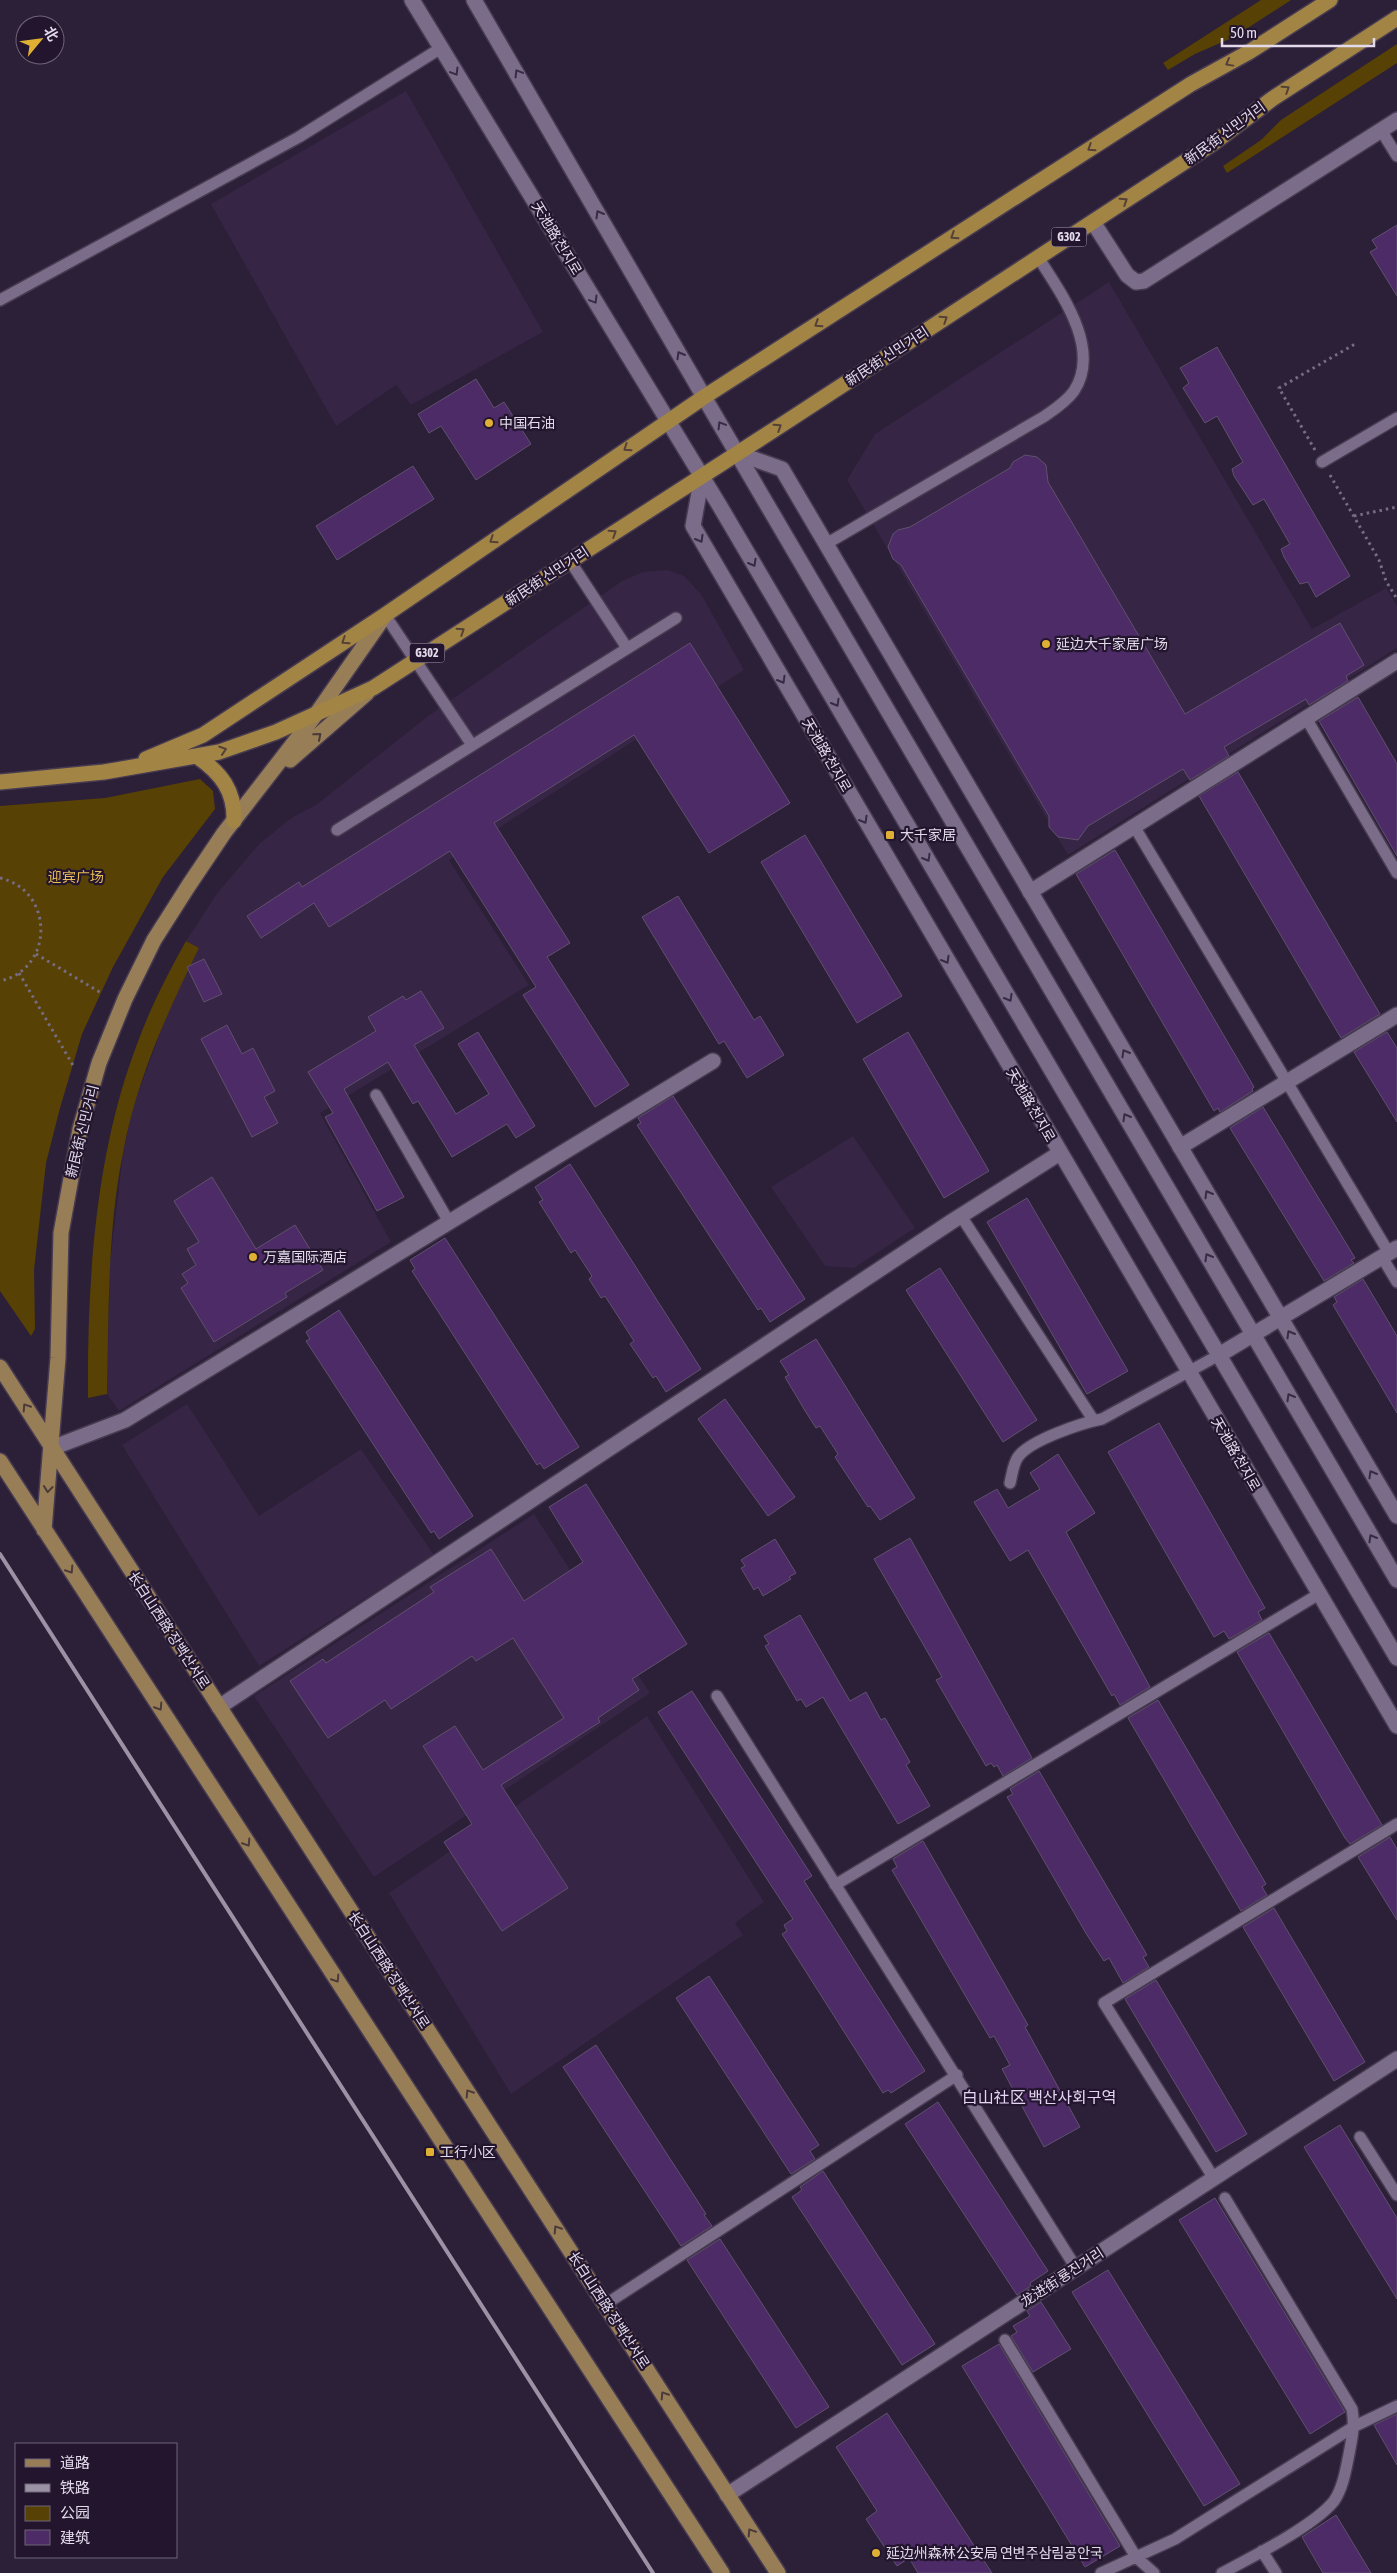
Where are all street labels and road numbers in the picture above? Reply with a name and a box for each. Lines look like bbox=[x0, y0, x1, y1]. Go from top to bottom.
street label: 新民街 신민거리 bbox=[1182, 98, 1268, 168]
street label: 天池路 천지로 bbox=[529, 198, 585, 278]
road number: G302 bbox=[1052, 228, 1086, 246]
street label: 新民街 신민거리 bbox=[843, 323, 931, 389]
street label: 新民街 신민거리 bbox=[503, 543, 591, 609]
road number: G302 bbox=[410, 644, 444, 662]
street label: 天池路 천지로 bbox=[799, 715, 855, 795]
street label: 天池路 천지로 bbox=[1003, 1065, 1059, 1145]
street label: 新民街 신민거리 bbox=[63, 1083, 101, 1179]
street label: 天池路 천지로 bbox=[1208, 1414, 1264, 1494]
street label: 长白山西路 장백산서로 bbox=[125, 1568, 213, 1692]
street label: 长白山西路 장백산서로 bbox=[345, 1908, 433, 2032]
street label: 龙进街 룡진거리 bbox=[1018, 2244, 1106, 2310]
street label: 长白山西路 장백산서로 bbox=[565, 2248, 653, 2372]

